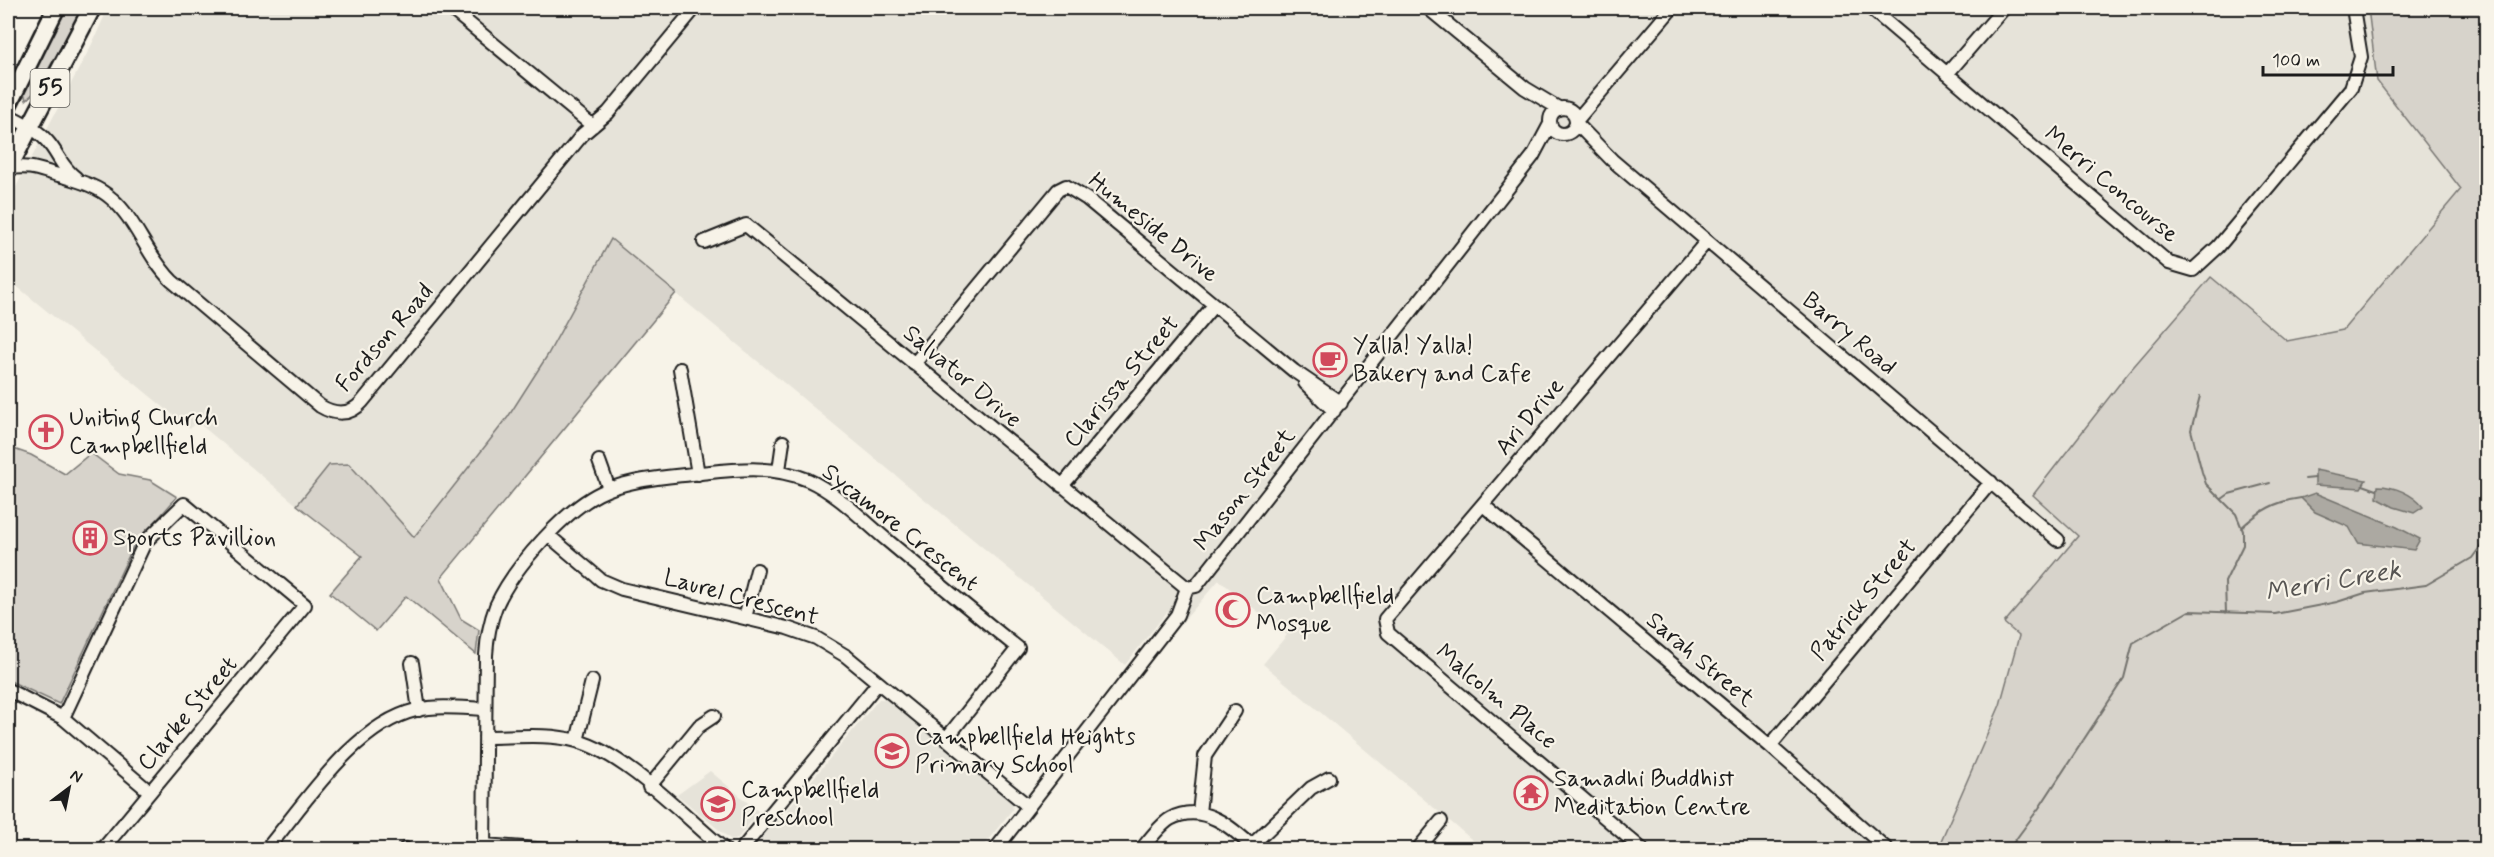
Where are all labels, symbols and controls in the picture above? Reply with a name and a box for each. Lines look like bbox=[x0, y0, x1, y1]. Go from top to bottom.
scale bar bbox=[2263, 39, 2394, 77]
text: 100 m bbox=[2272, 49, 2320, 73]
road number: 55 bbox=[31, 69, 70, 107]
street label: Merri Concourse bbox=[2037, 119, 2185, 251]
street label: Humeside Drive bbox=[1081, 166, 1225, 290]
street label: Fordson Road bbox=[329, 277, 441, 399]
street label: Barry Road bbox=[1795, 285, 1903, 383]
street label: Clarissa Street bbox=[1057, 309, 1187, 455]
street label: Salvator Drive bbox=[896, 318, 1028, 436]
place label: Yalla! Yalla! Bakery and Cafe bbox=[1353, 331, 1531, 390]
cafe icon: Yalla! Yalla! Bakery and Cafe bbox=[1312, 342, 1348, 378]
street label: Ari Drive bbox=[1489, 372, 1572, 462]
place label: Uniting Church Campbellfield bbox=[69, 403, 218, 462]
church icon: Uniting Church Campbellfield bbox=[28, 414, 64, 450]
street label: Mason Street bbox=[1187, 422, 1303, 558]
street label: Sycamore Crescent bbox=[815, 457, 985, 599]
building icon: Sports Pavillion bbox=[72, 520, 108, 556]
place label: Sports Pavillion bbox=[113, 523, 276, 554]
street label: Patrick Street bbox=[1804, 532, 1924, 668]
water label: Merri Creek bbox=[2263, 553, 2403, 611]
street label: Laurel Crescent bbox=[660, 562, 822, 634]
place label: Campbellfield Mosque bbox=[1256, 581, 1394, 640]
mosque icon: Campbellfield Mosque bbox=[1215, 592, 1251, 628]
street label: Sarah Street bbox=[1639, 606, 1761, 714]
street label: Malcolm Place bbox=[1429, 637, 1563, 757]
street label: Clarke Street bbox=[131, 650, 245, 778]
place label: Campbellfield Heights Primary School bbox=[915, 722, 1136, 781]
school or university icon: Campbellfield Heights Primary School bbox=[874, 733, 910, 769]
north arrow bbox=[39, 758, 99, 818]
place label: Samadhi Buddhist Meditation Centre bbox=[1554, 764, 1750, 823]
text: N bbox=[66, 765, 86, 788]
place label: Campbellfield Preschool bbox=[741, 775, 879, 834]
temple icon: Samadhi Buddhist Meditation Centre bbox=[1513, 775, 1549, 811]
school or university icon: Campbellfield Preschool bbox=[700, 786, 736, 822]

